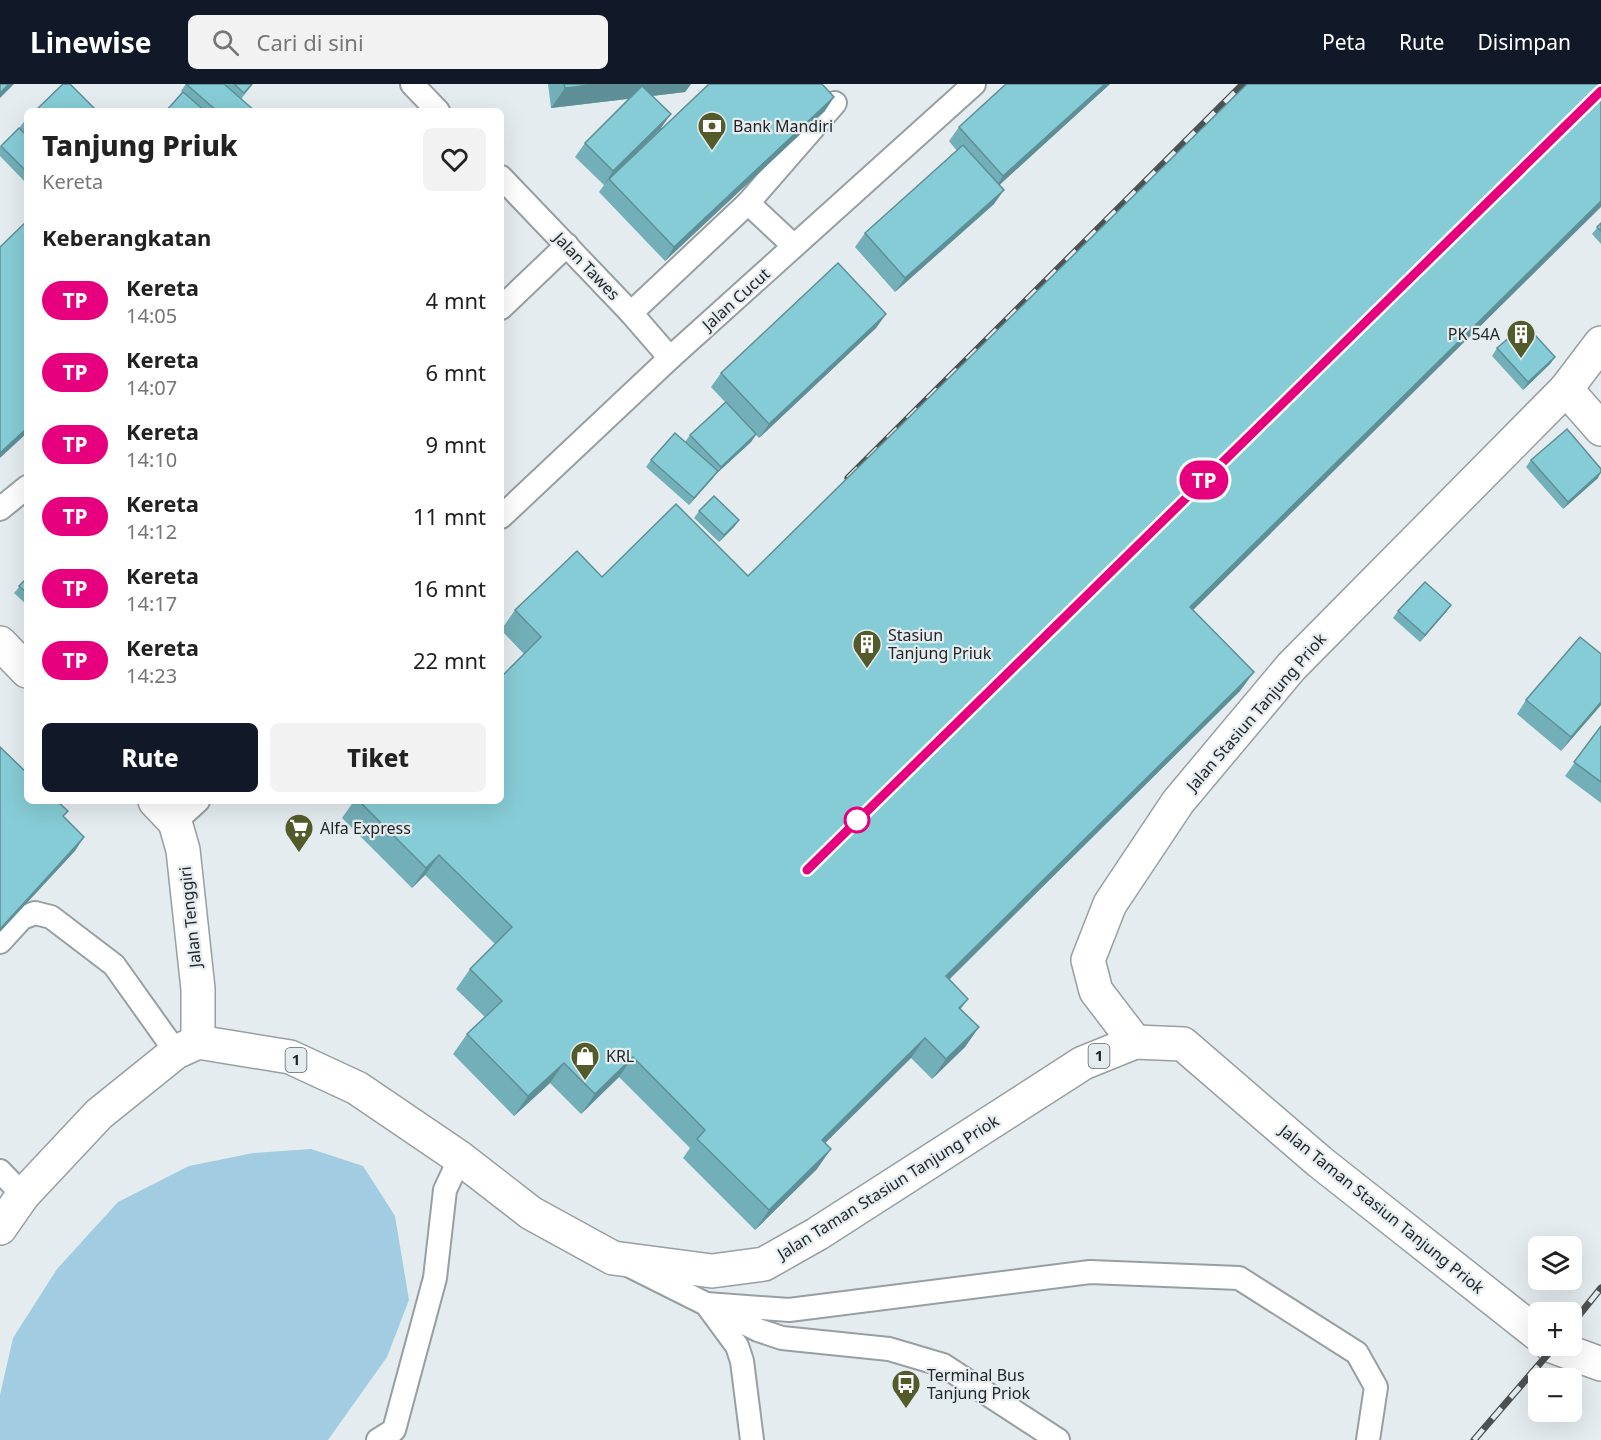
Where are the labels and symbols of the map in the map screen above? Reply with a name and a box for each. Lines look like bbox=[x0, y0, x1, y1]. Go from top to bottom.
bank icon: Bank Mandiri bbox=[696, 110, 728, 152]
place label: Bank Mandiri bbox=[733, 115, 833, 137]
street label: Jalan Tawes bbox=[548, 226, 625, 305]
street label: Jalan Cucut bbox=[696, 263, 775, 337]
building icon: PK 54A bbox=[1505, 318, 1537, 360]
place label: PK 54A bbox=[1448, 323, 1501, 345]
line badge: TP bbox=[1177, 460, 1231, 500]
place label: Stasiun Tanjung Priuk bbox=[888, 624, 992, 664]
building icon: Stasiun Tanjung Priuk bbox=[851, 628, 883, 670]
street label: Jalan Stasiun Tanjung Priok bbox=[1180, 628, 1331, 797]
unlabelled marker bbox=[844, 807, 870, 833]
supermarket icon: Alfa Express bbox=[283, 812, 315, 854]
place label: Alfa Express bbox=[320, 817, 411, 839]
street label: Jalan Tenggiri bbox=[174, 865, 206, 971]
shop icon: KRL bbox=[569, 1040, 601, 1082]
road number: 1 bbox=[1088, 1044, 1110, 1068]
place label: KRL bbox=[606, 1045, 634, 1067]
road number: 1 bbox=[286, 1048, 306, 1072]
street label: Jalan Taman Stasiun Tanjung Priok bbox=[771, 1109, 1003, 1266]
street label: Jalan Taman Stasiun Tanjung Priok bbox=[1274, 1118, 1489, 1299]
place label: Terminal Bus Tanjung Priok bbox=[927, 1364, 1030, 1404]
bus stop icon: Terminal Bus Tanjung Priok bbox=[890, 1368, 922, 1410]

